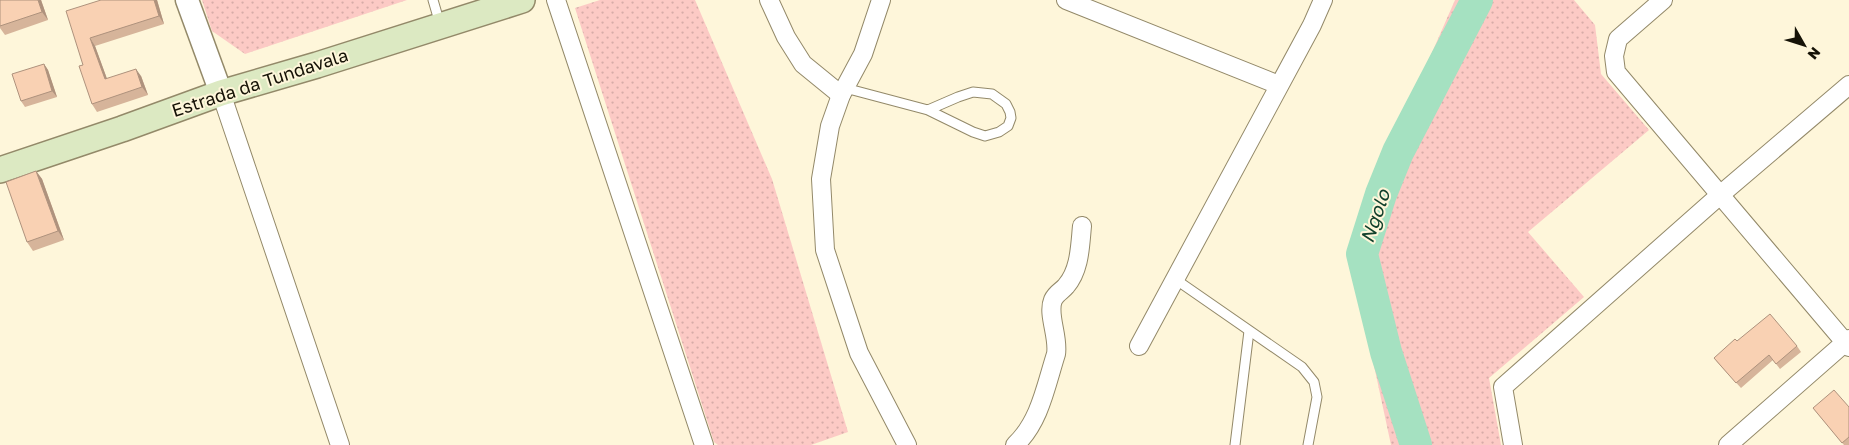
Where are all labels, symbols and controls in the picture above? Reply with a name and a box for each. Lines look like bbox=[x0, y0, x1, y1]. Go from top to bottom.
north arrow bbox=[1779, 20, 1829, 70]
street label: Estrada da Tundavala bbox=[169, 43, 351, 121]
text: N bbox=[1805, 44, 1824, 63]
water label: Ngolo bbox=[1355, 185, 1395, 246]

